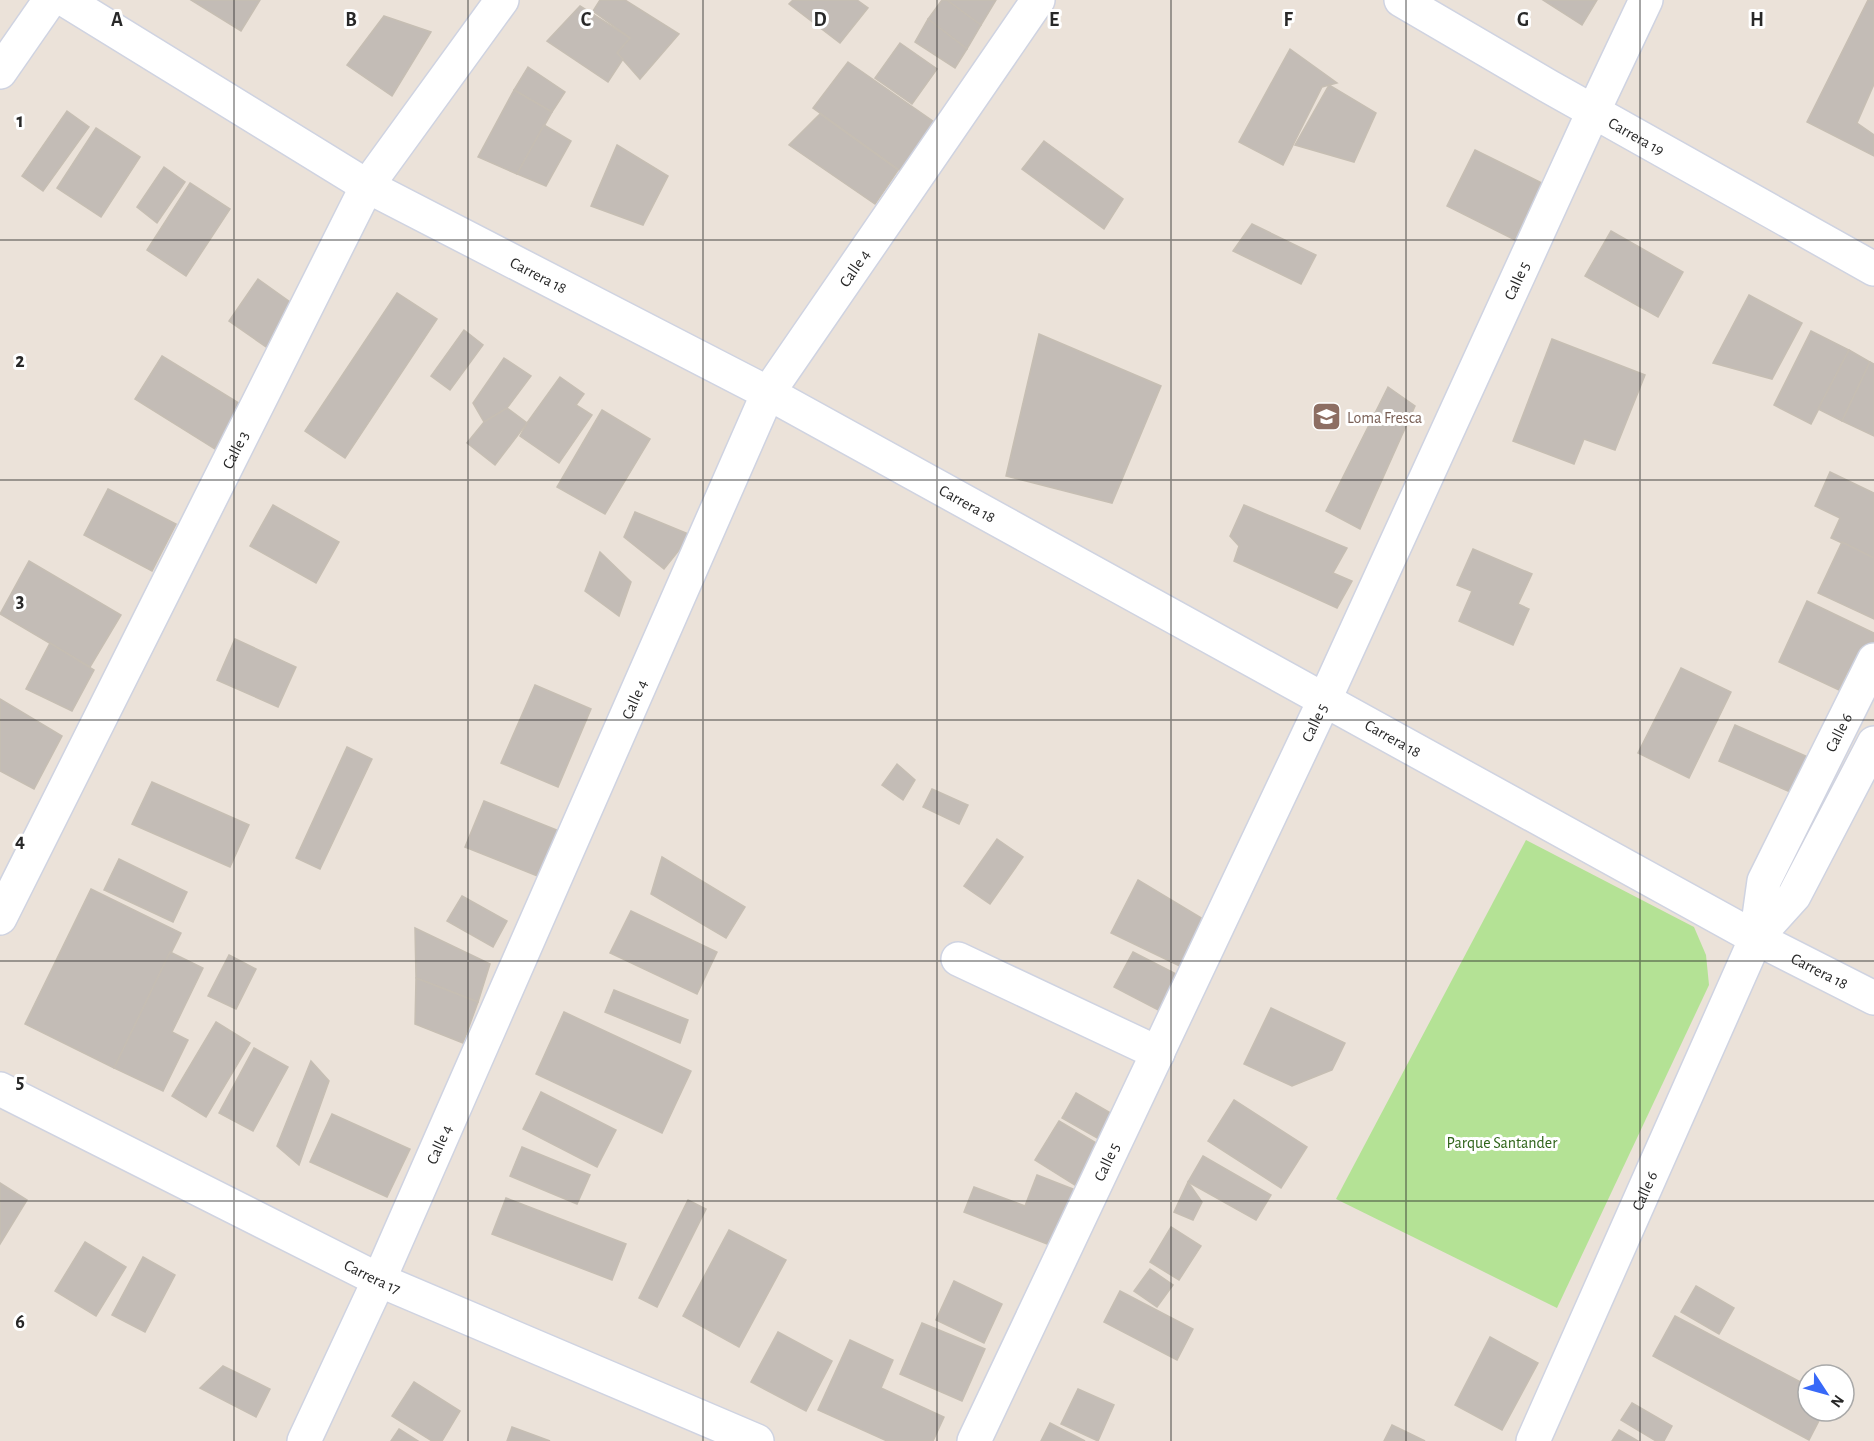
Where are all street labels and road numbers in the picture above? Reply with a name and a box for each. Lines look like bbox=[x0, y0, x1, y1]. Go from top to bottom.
street label: Carrera 19 bbox=[1606, 115, 1667, 159]
street label: Calle 4 bbox=[836, 247, 873, 290]
street label: Carrera 18 bbox=[507, 254, 569, 297]
street label: Calle 5 bbox=[1501, 259, 1533, 303]
street label: Calle 3 bbox=[220, 428, 252, 472]
street label: Carrera 18 bbox=[936, 482, 998, 526]
street label: Calle 4 bbox=[619, 677, 650, 722]
street label: Calle 5 bbox=[1299, 701, 1331, 744]
street label: Calle 6 bbox=[1823, 711, 1855, 755]
street label: Carrera 18 bbox=[1362, 717, 1424, 761]
street label: Carrera 18 bbox=[1788, 950, 1850, 992]
street label: Calle 4 bbox=[424, 1122, 455, 1167]
street label: Calle 5 bbox=[1091, 1140, 1123, 1184]
street label: Calle 6 bbox=[1629, 1169, 1661, 1213]
street label: Carrera 17 bbox=[341, 1257, 403, 1297]

